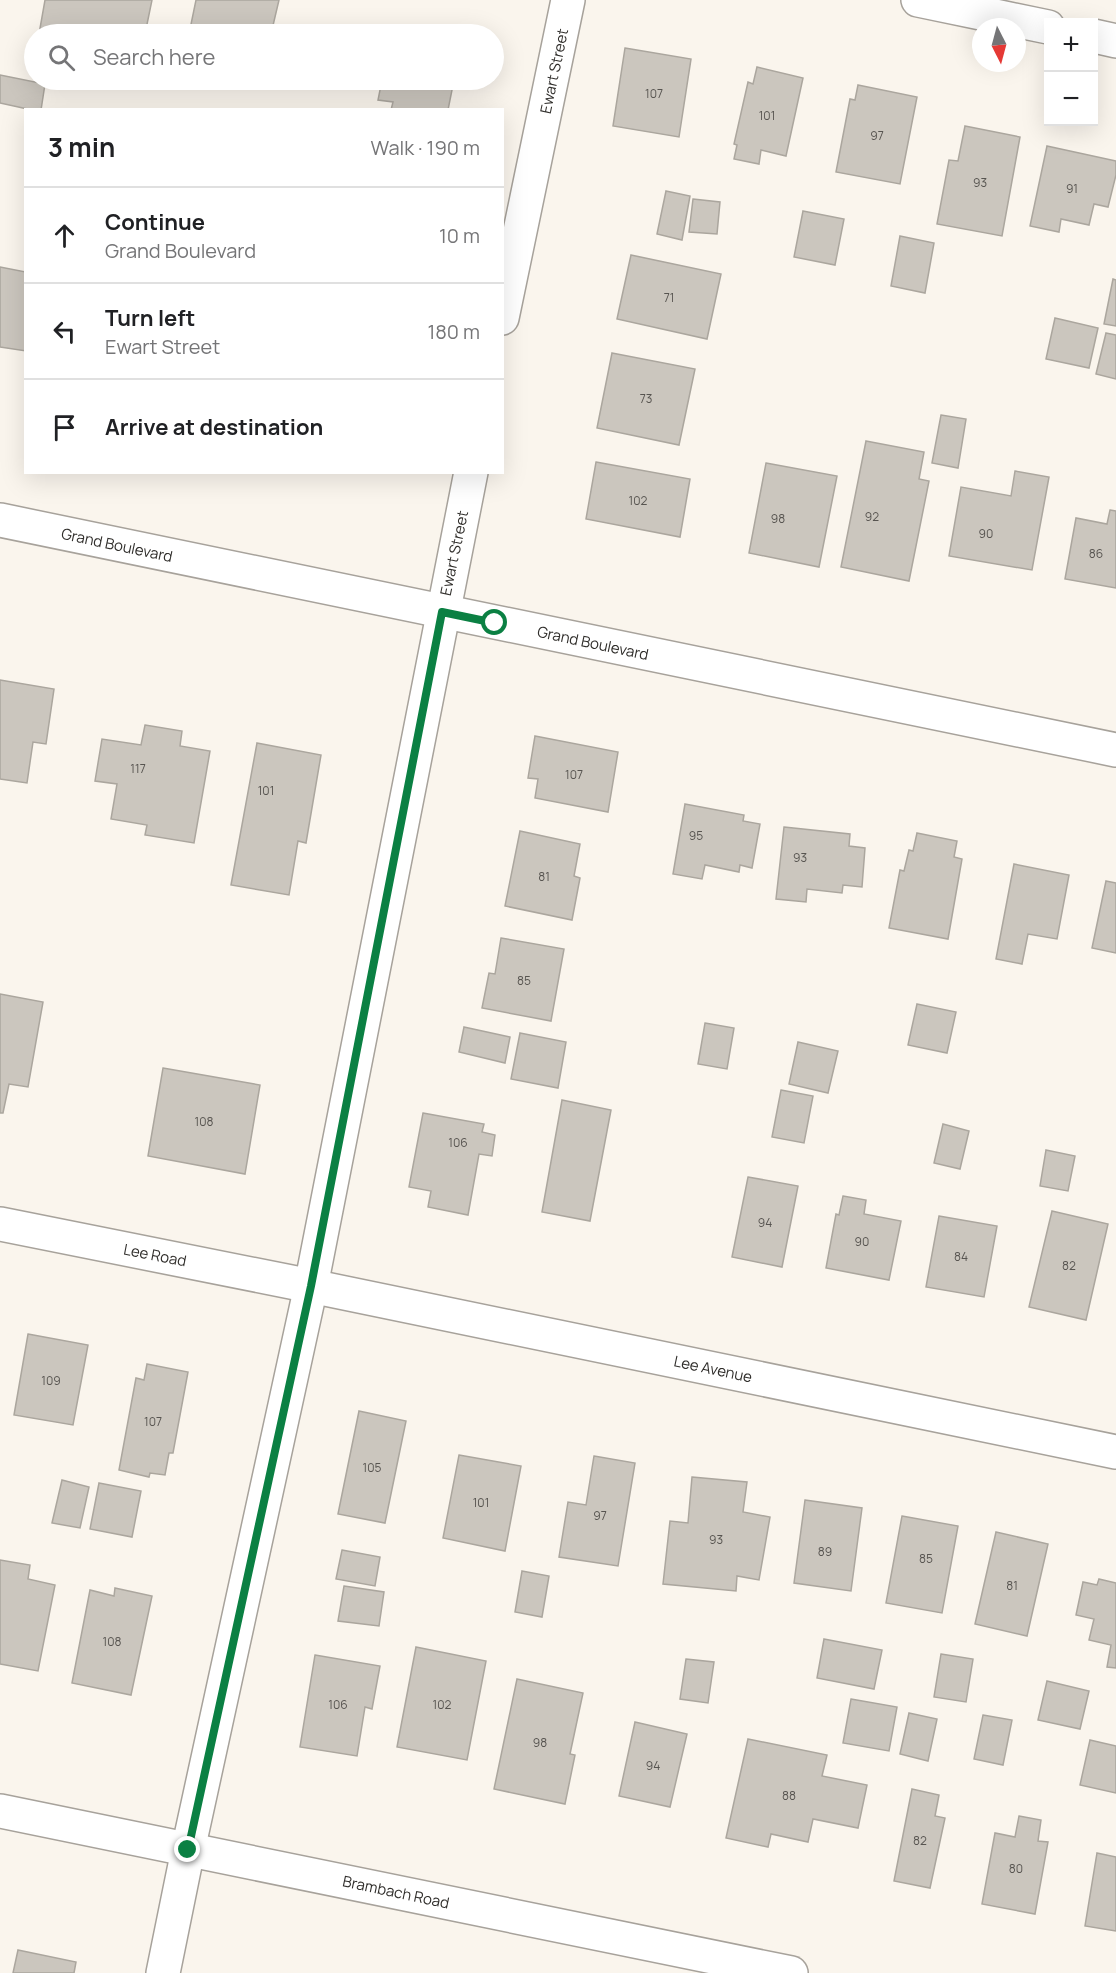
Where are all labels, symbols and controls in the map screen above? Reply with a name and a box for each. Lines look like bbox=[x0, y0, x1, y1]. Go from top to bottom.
north arrow bbox=[972, 18, 1026, 72]
map controls bbox=[1044, 18, 1098, 126]
button: + bbox=[1044, 18, 1098, 72]
search box bbox=[24, 24, 504, 90]
street label: Ewart Street bbox=[535, 27, 573, 115]
icon: search bbox=[45, 41, 78, 74]
text: Search here bbox=[93, 42, 215, 72]
button: − bbox=[1044, 72, 1098, 126]
house number: 107 bbox=[645, 85, 663, 102]
house number: 101 bbox=[759, 107, 775, 124]
house number: 97 bbox=[870, 127, 884, 144]
text: 3 min bbox=[48, 129, 115, 165]
text: Walk · 190 m bbox=[371, 134, 480, 161]
house number: 93 bbox=[973, 174, 987, 191]
house number: 91 bbox=[1066, 180, 1078, 197]
text: Continue bbox=[105, 207, 205, 237]
icon: ahead bbox=[48, 219, 81, 252]
text: 10 m bbox=[439, 222, 480, 249]
text: Grand Boulevard bbox=[105, 237, 256, 264]
house number: 71 bbox=[664, 289, 674, 306]
text: Turn left bbox=[105, 303, 195, 333]
icon: left bbox=[48, 315, 81, 348]
text: 180 m bbox=[427, 318, 480, 345]
text: Ewart Street bbox=[105, 333, 220, 360]
house number: 73 bbox=[640, 390, 652, 407]
icon: arrive bbox=[48, 411, 81, 444]
text: Arrive at destination bbox=[105, 412, 323, 442]
house number: 102 bbox=[629, 492, 648, 509]
house number: 92 bbox=[865, 508, 879, 525]
street label: Ewart Street bbox=[435, 509, 473, 597]
house number: 98 bbox=[771, 510, 785, 527]
street label: Grand Boulevard bbox=[59, 523, 175, 567]
house number: 90 bbox=[979, 525, 993, 542]
house number: 86 bbox=[1089, 545, 1103, 562]
route start bbox=[481, 609, 507, 635]
street label: Grand Boulevard bbox=[535, 621, 651, 665]
house number: 117 bbox=[130, 760, 146, 777]
house number: 107 bbox=[565, 766, 583, 783]
house number: 101 bbox=[258, 782, 274, 799]
house number: 95 bbox=[689, 827, 703, 844]
house number: 93 bbox=[793, 849, 807, 866]
house number: 81 bbox=[538, 868, 550, 885]
house number: 85 bbox=[517, 972, 531, 989]
house number: 108 bbox=[195, 1113, 214, 1130]
house number: 106 bbox=[448, 1134, 468, 1151]
house number: 94 bbox=[758, 1214, 772, 1231]
house number: 90 bbox=[855, 1233, 869, 1250]
street label: Lee Road bbox=[122, 1239, 188, 1271]
house number: 84 bbox=[954, 1248, 968, 1265]
house number: 82 bbox=[1062, 1257, 1076, 1274]
street label: Lee Avenue bbox=[672, 1350, 754, 1388]
house number: 109 bbox=[41, 1372, 61, 1389]
house number: 107 bbox=[144, 1413, 162, 1430]
house number: 105 bbox=[363, 1459, 382, 1476]
house number: 101 bbox=[473, 1494, 489, 1511]
house number: 97 bbox=[593, 1507, 607, 1524]
house number: 93 bbox=[709, 1531, 723, 1548]
house number: 89 bbox=[818, 1543, 832, 1560]
house number: 85 bbox=[919, 1550, 933, 1567]
house number: 81 bbox=[1006, 1577, 1018, 1594]
house number: 108 bbox=[103, 1633, 122, 1650]
house number: 106 bbox=[328, 1696, 348, 1713]
house number: 102 bbox=[433, 1696, 452, 1713]
house number: 98 bbox=[533, 1734, 547, 1751]
house number: 94 bbox=[646, 1757, 660, 1774]
house number: 88 bbox=[782, 1787, 796, 1804]
house number: 82 bbox=[913, 1832, 927, 1849]
route end bbox=[174, 1836, 200, 1862]
house number: 80 bbox=[1009, 1860, 1023, 1877]
street label: Brambach Road bbox=[341, 1870, 451, 1914]

